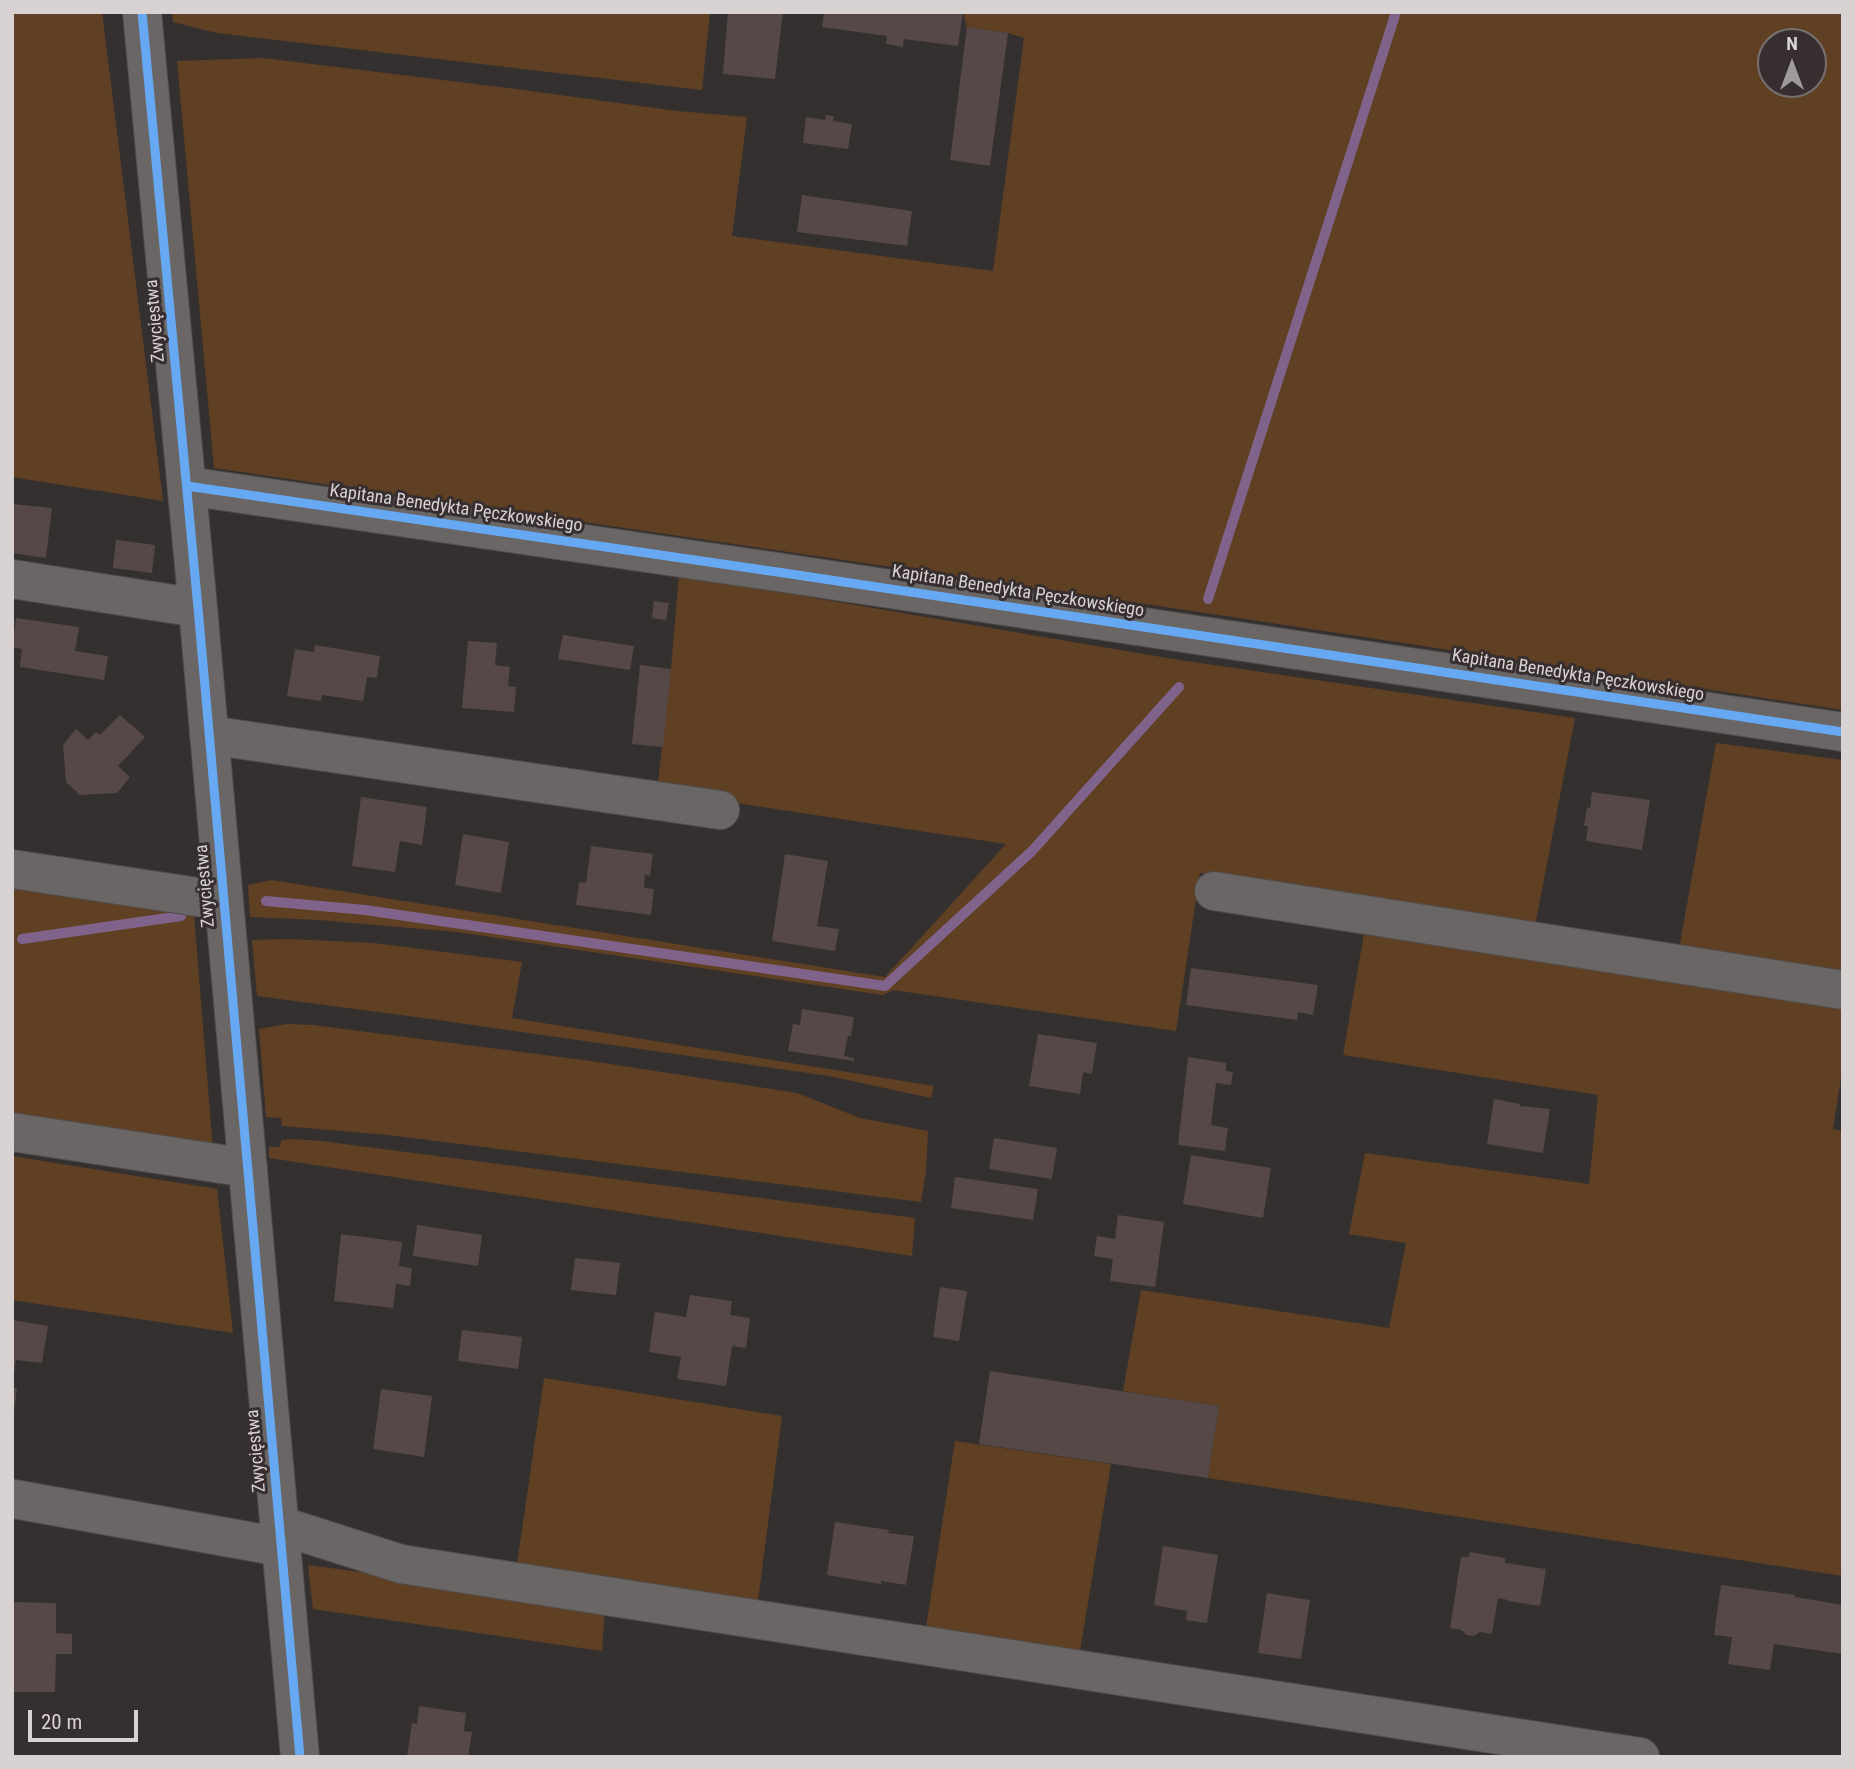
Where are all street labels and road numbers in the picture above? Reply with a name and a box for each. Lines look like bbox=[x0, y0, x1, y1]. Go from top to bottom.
street label: Zwycięstwa bbox=[142, 279, 170, 363]
street label: Kapitana Benedykta Pęczkowskiego bbox=[328, 481, 584, 537]
street label: Kapitana Benedykta Pęczkowskiego bbox=[890, 561, 1146, 623]
street label: Kapitana Benedykta Pęczkowskiego bbox=[1450, 645, 1706, 707]
street label: Zwycięstwa bbox=[192, 844, 220, 928]
street label: Zwycięstwa bbox=[243, 1409, 271, 1493]

